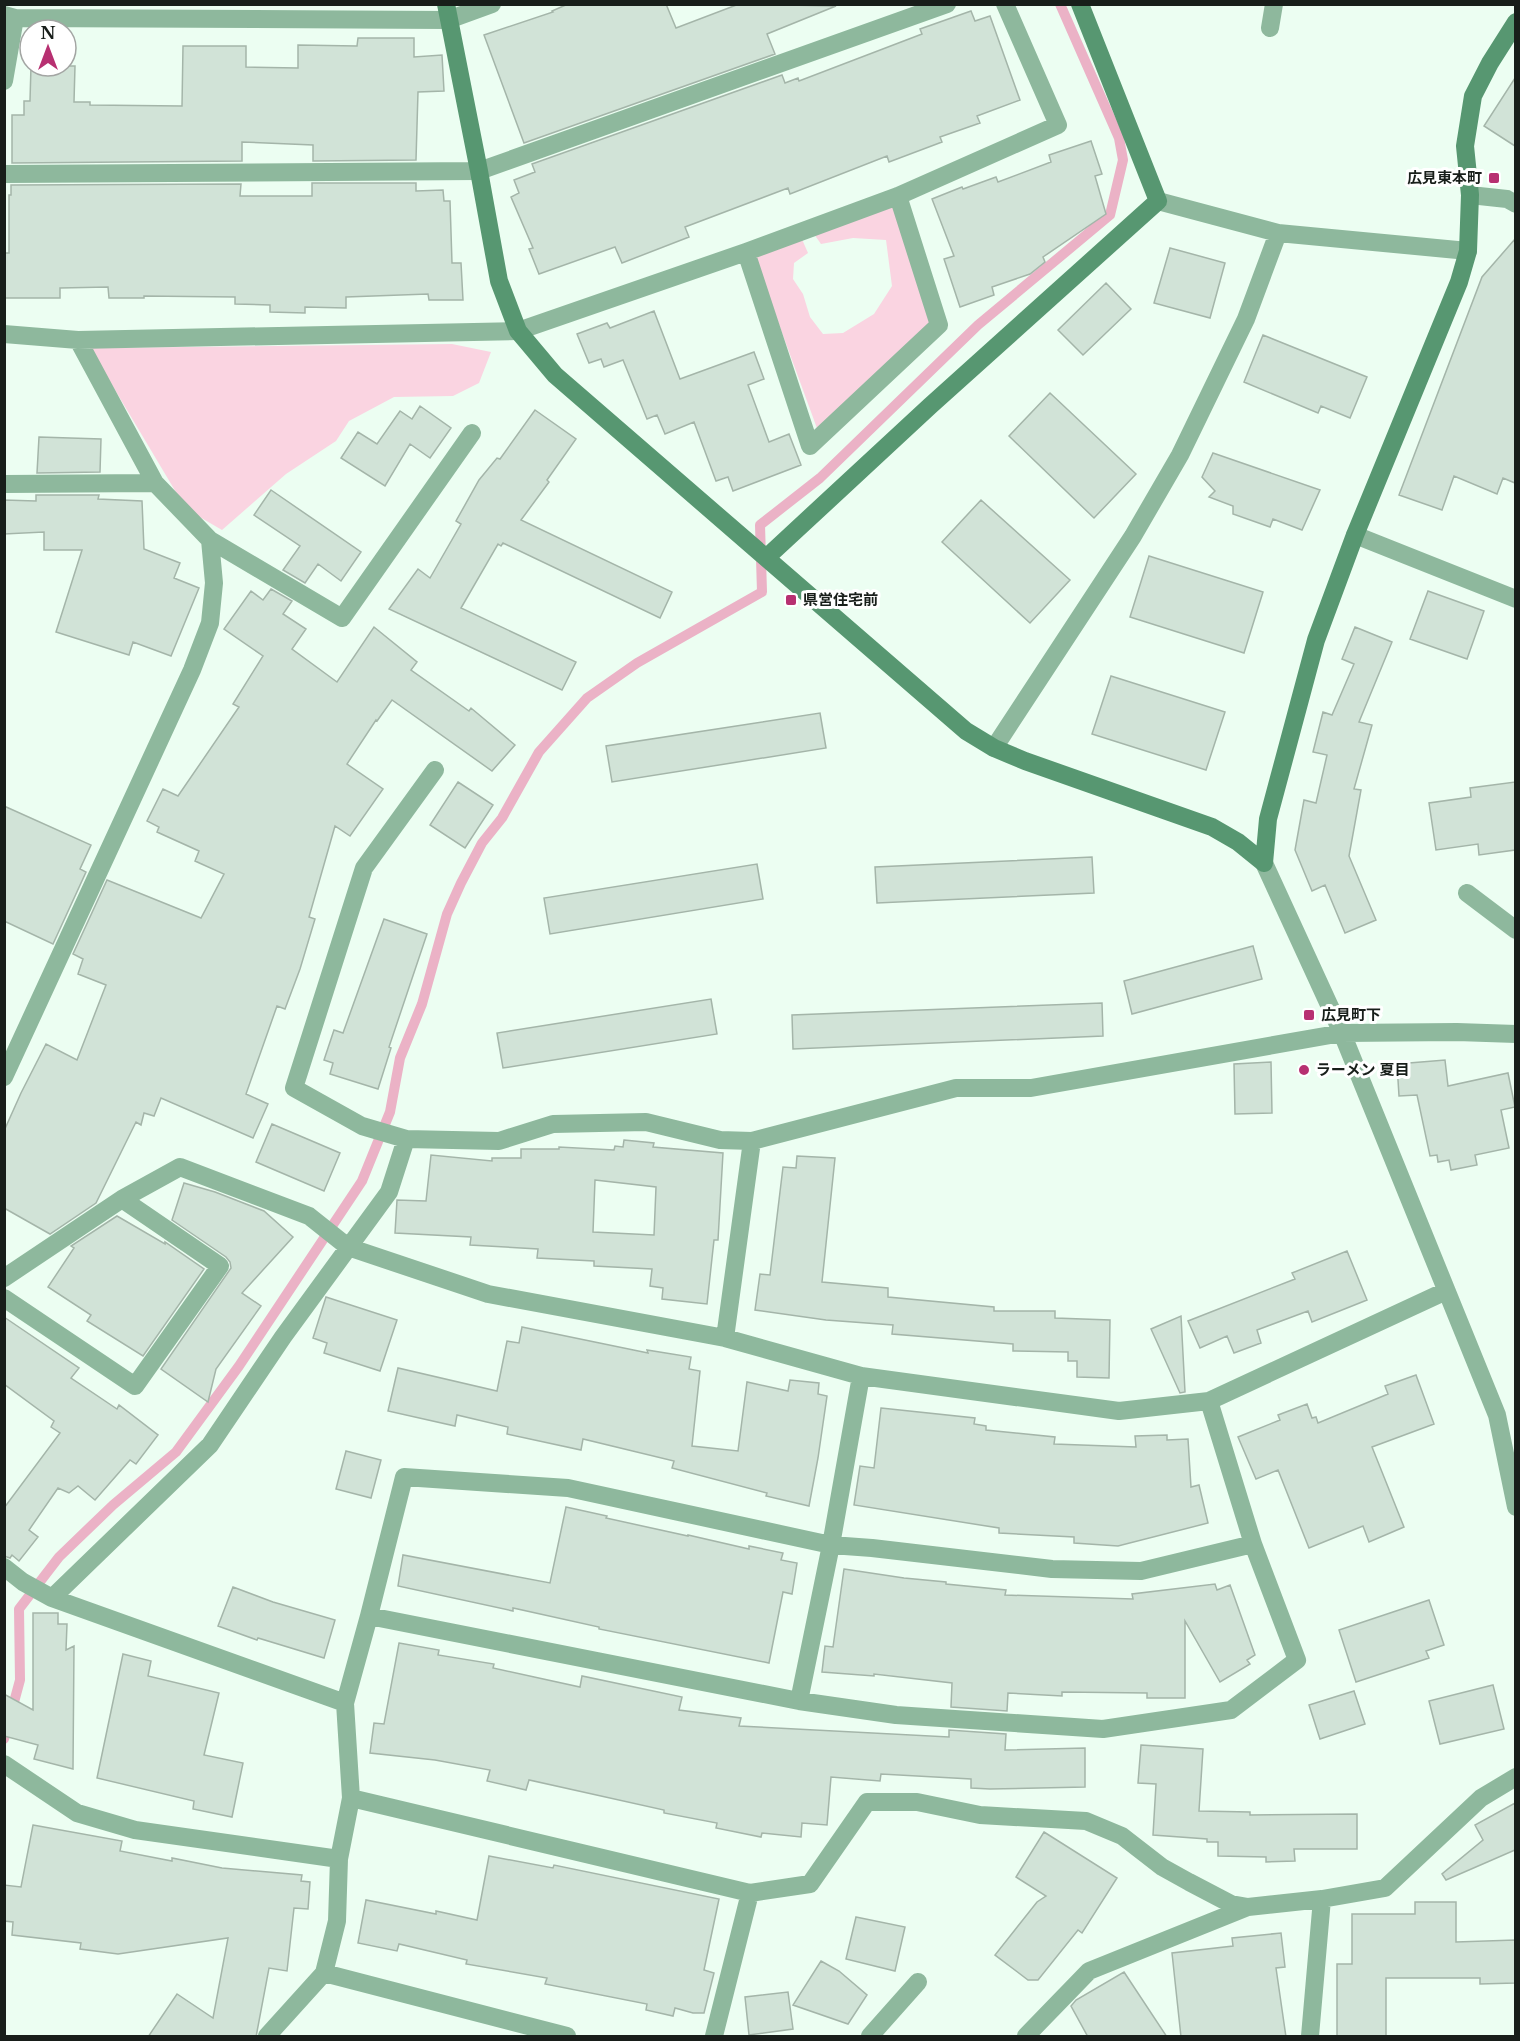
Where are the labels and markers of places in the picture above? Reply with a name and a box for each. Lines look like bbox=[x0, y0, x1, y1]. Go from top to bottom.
place label: 広見東本町 bbox=[1407, 168, 1482, 187]
marker: 広見東本町 bbox=[1487, 171, 1501, 185]
place label: 県営住宅前 bbox=[803, 590, 878, 609]
marker: 県営住宅前 bbox=[784, 593, 798, 607]
place label: 広見町下 bbox=[1321, 1005, 1381, 1024]
marker: 広見町下 bbox=[1302, 1008, 1316, 1022]
place label: ラーメン 夏目 bbox=[1316, 1060, 1409, 1079]
marker: ラーメン 夏目 bbox=[1297, 1063, 1311, 1077]

